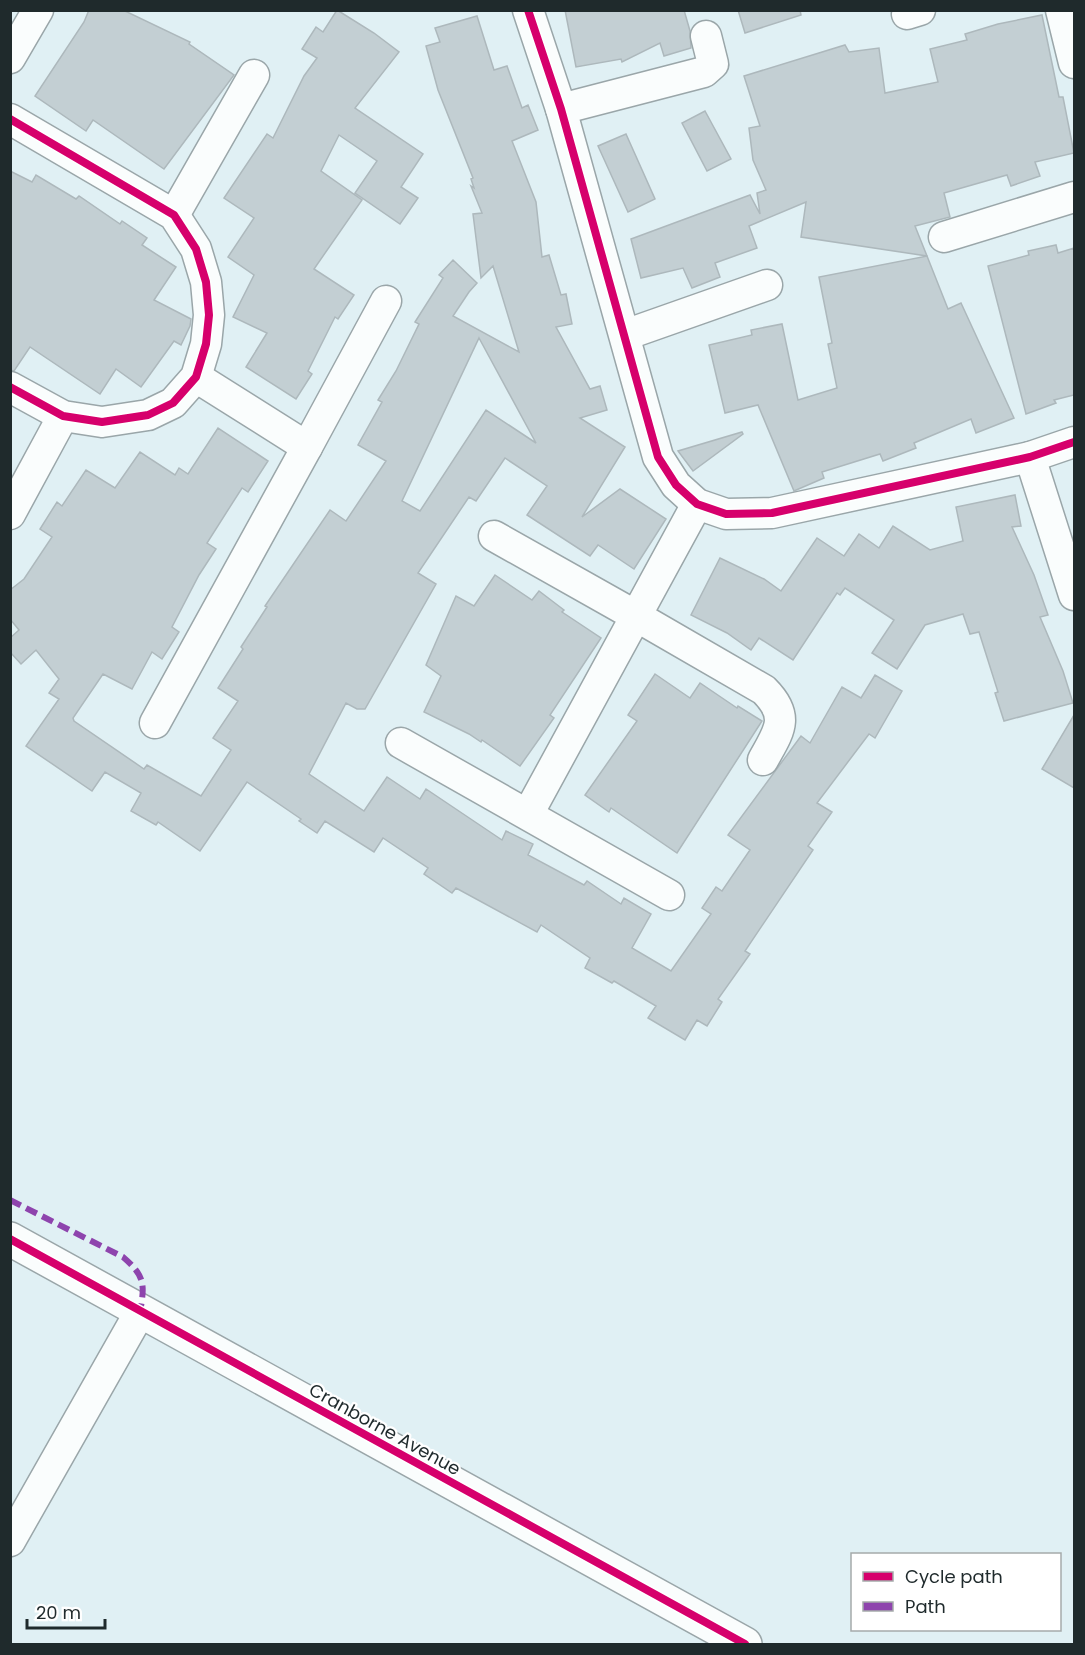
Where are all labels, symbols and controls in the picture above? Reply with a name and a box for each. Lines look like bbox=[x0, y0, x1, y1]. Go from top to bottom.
street label: Cranborne Avenue bbox=[305, 1377, 465, 1481]
legend bbox=[851, 1553, 1061, 1631]
text: Cycle path bbox=[905, 1564, 1003, 1589]
scale bar bbox=[27, 1592, 105, 1630]
text: Path bbox=[905, 1594, 946, 1619]
text: 20 m bbox=[36, 1600, 81, 1625]

